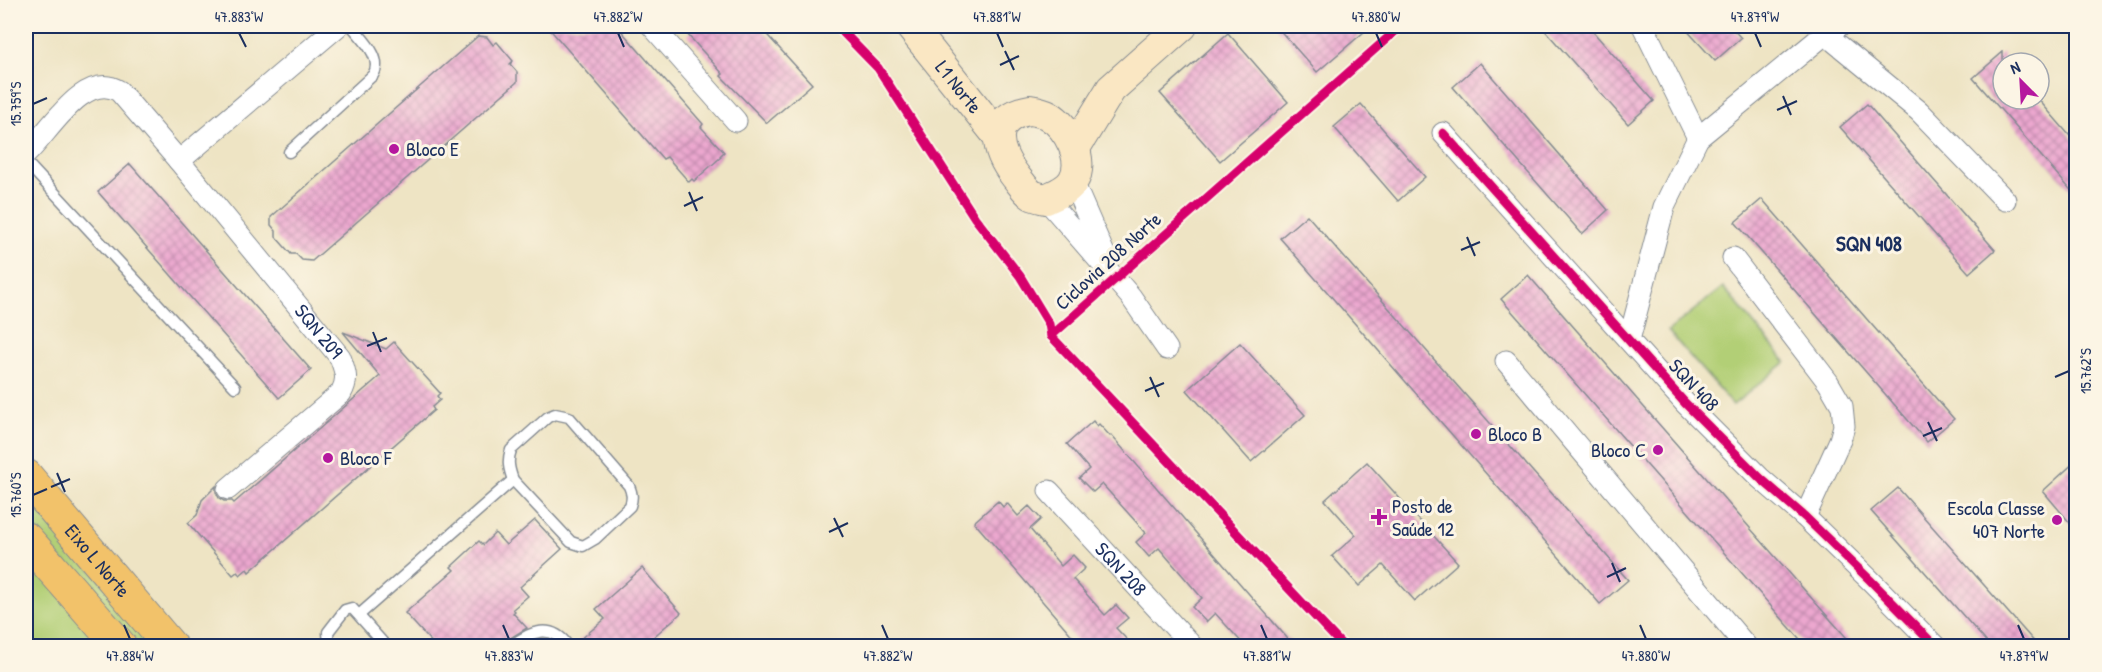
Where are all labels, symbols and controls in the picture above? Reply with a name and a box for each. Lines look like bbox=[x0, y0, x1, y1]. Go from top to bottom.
text: 47.883°W bbox=[215, 6, 264, 27]
text: 47.882°W bbox=[594, 6, 643, 27]
text: 47.881°W bbox=[973, 6, 1021, 27]
text: 47.880°W bbox=[1352, 6, 1401, 27]
text: 47.879°W bbox=[1731, 6, 1780, 27]
north arrow bbox=[1991, 51, 2051, 111]
street label: L1 Norte bbox=[930, 55, 989, 119]
text: N bbox=[2007, 55, 2024, 79]
text: 15.759°S bbox=[5, 82, 26, 126]
place label: Bloco E bbox=[406, 135, 459, 162]
marker: Bloco E bbox=[387, 142, 401, 156]
street label: Ciclovia 208 Norte bbox=[1049, 206, 1167, 316]
district label: SQN 408 bbox=[1836, 229, 1902, 258]
street label: SQN 209 bbox=[289, 298, 350, 364]
text: 15.762°S bbox=[2075, 348, 2096, 394]
street label: SQN 408 bbox=[1663, 353, 1726, 417]
place label: Bloco B bbox=[1488, 420, 1542, 447]
marker: Bloco B bbox=[1469, 427, 1483, 441]
place label: Bloco C bbox=[1591, 436, 1646, 463]
marker: Bloco C bbox=[1651, 443, 1665, 457]
place label: Bloco F bbox=[340, 444, 392, 471]
marker: Bloco F bbox=[321, 451, 335, 465]
text: 15.760°S bbox=[5, 472, 26, 518]
place label: Posto de Saúde 12 bbox=[1392, 492, 1455, 542]
place label: Escola Classe 407 Norte bbox=[1947, 494, 2045, 544]
marker: Posto de Saúde 12 bbox=[1370, 508, 1388, 526]
marker: Escola Classe 407 Norte bbox=[2050, 513, 2064, 527]
street label: Eixo L Norte bbox=[59, 518, 137, 603]
street label: SQN 208 bbox=[1089, 536, 1153, 601]
text: 47.884°W bbox=[106, 645, 155, 666]
text: 47.883°W bbox=[485, 645, 534, 666]
text: 47.882°W bbox=[864, 645, 913, 666]
text: 47.881°W bbox=[1243, 645, 1291, 666]
text: 47.880°W bbox=[1622, 645, 1671, 666]
text: 47.879°W bbox=[2000, 645, 2049, 666]

